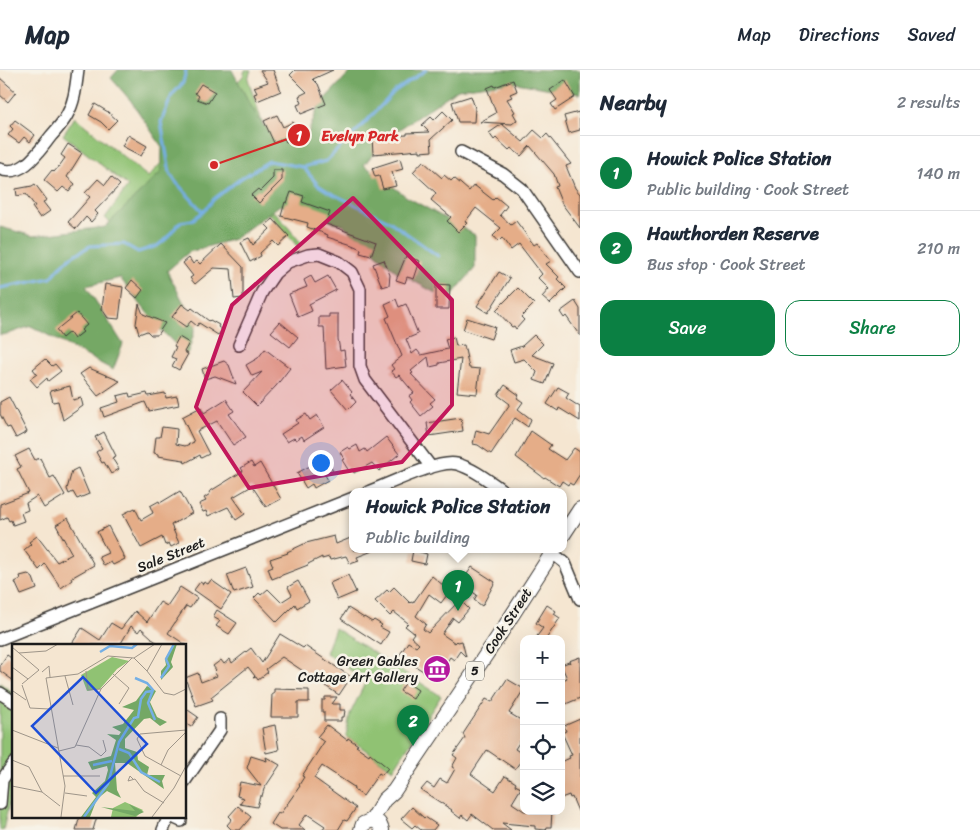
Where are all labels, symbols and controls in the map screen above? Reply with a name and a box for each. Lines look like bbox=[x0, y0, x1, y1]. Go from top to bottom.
text: Map bbox=[25, 14, 69, 56]
text: Map bbox=[738, 19, 771, 51]
text: Directions bbox=[799, 19, 880, 51]
text: Saved bbox=[908, 19, 955, 51]
text: Nearby bbox=[600, 84, 666, 122]
text: 2 results bbox=[897, 88, 960, 117]
callout: Evelyn Park bbox=[286, 120, 409, 150]
text: 1 bbox=[296, 123, 303, 149]
text: Evelyn Park bbox=[321, 123, 399, 149]
text: Howick Police Station bbox=[647, 142, 831, 175]
text: 1 bbox=[613, 159, 619, 188]
text: 140 m bbox=[917, 159, 960, 188]
text: Public building · Cook Street bbox=[647, 175, 849, 204]
text: Hawthorden Reserve bbox=[647, 217, 819, 250]
text: 2 bbox=[611, 234, 621, 263]
text: 210 m bbox=[917, 234, 960, 263]
text: Bus stop · Cook Street bbox=[647, 250, 806, 279]
button: Save bbox=[600, 300, 775, 356]
button: Share bbox=[785, 300, 960, 356]
your location bbox=[308, 450, 334, 476]
popup bbox=[349, 488, 567, 553]
text: Howick Police Station bbox=[366, 490, 550, 523]
text: Public building bbox=[366, 523, 470, 552]
street label: Sale Street bbox=[133, 530, 209, 580]
pin: 1 bbox=[442, 570, 474, 611]
street label: Cook Street bbox=[477, 583, 539, 659]
map controls bbox=[520, 635, 565, 815]
button: + bbox=[520, 635, 565, 680]
inset map bbox=[12, 644, 186, 818]
place label: Green Gables Cottage Art Gallery bbox=[298, 649, 419, 690]
museum icon: Green Gables Cottage Art Gallery bbox=[422, 654, 452, 684]
road number: 5 bbox=[466, 662, 484, 680]
button: − bbox=[520, 680, 565, 725]
pin: 2 bbox=[397, 705, 429, 746]
button: locate bbox=[520, 725, 565, 770]
button: layers bbox=[520, 770, 565, 815]

